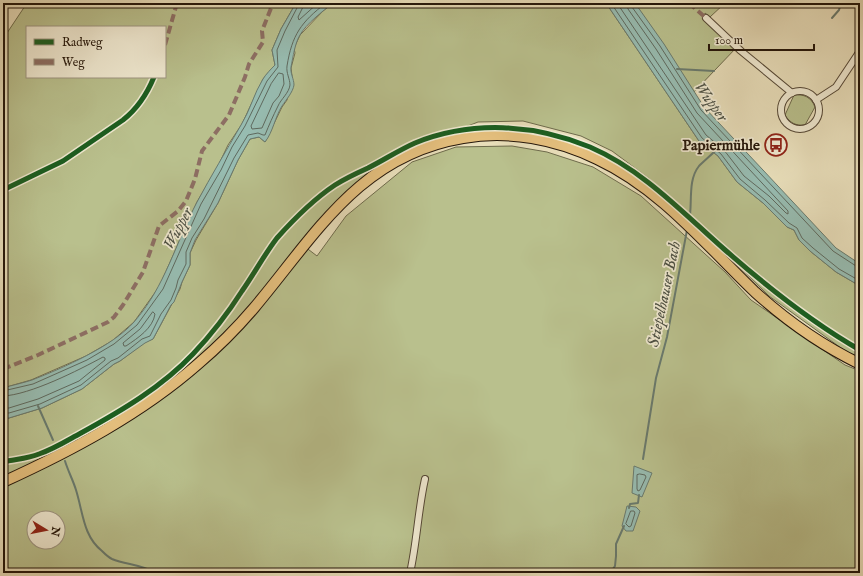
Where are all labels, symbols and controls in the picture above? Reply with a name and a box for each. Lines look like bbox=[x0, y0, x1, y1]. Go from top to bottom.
legend bbox=[26, 26, 166, 78]
scale bar bbox=[709, 26, 814, 52]
text: 100 m bbox=[715, 33, 743, 48]
text: Radweg bbox=[62, 35, 103, 50]
text: Weg bbox=[62, 55, 85, 70]
water label: Wupper bbox=[689, 78, 732, 127]
bus stop icon: Papiermühle bbox=[763, 132, 789, 158]
place label: Papiermühle bbox=[682, 136, 760, 155]
water label: Wupper bbox=[159, 203, 199, 253]
water label: Stiepelhauser Bach bbox=[644, 240, 686, 349]
north arrow bbox=[26, 510, 66, 550]
text: N bbox=[47, 525, 63, 538]

